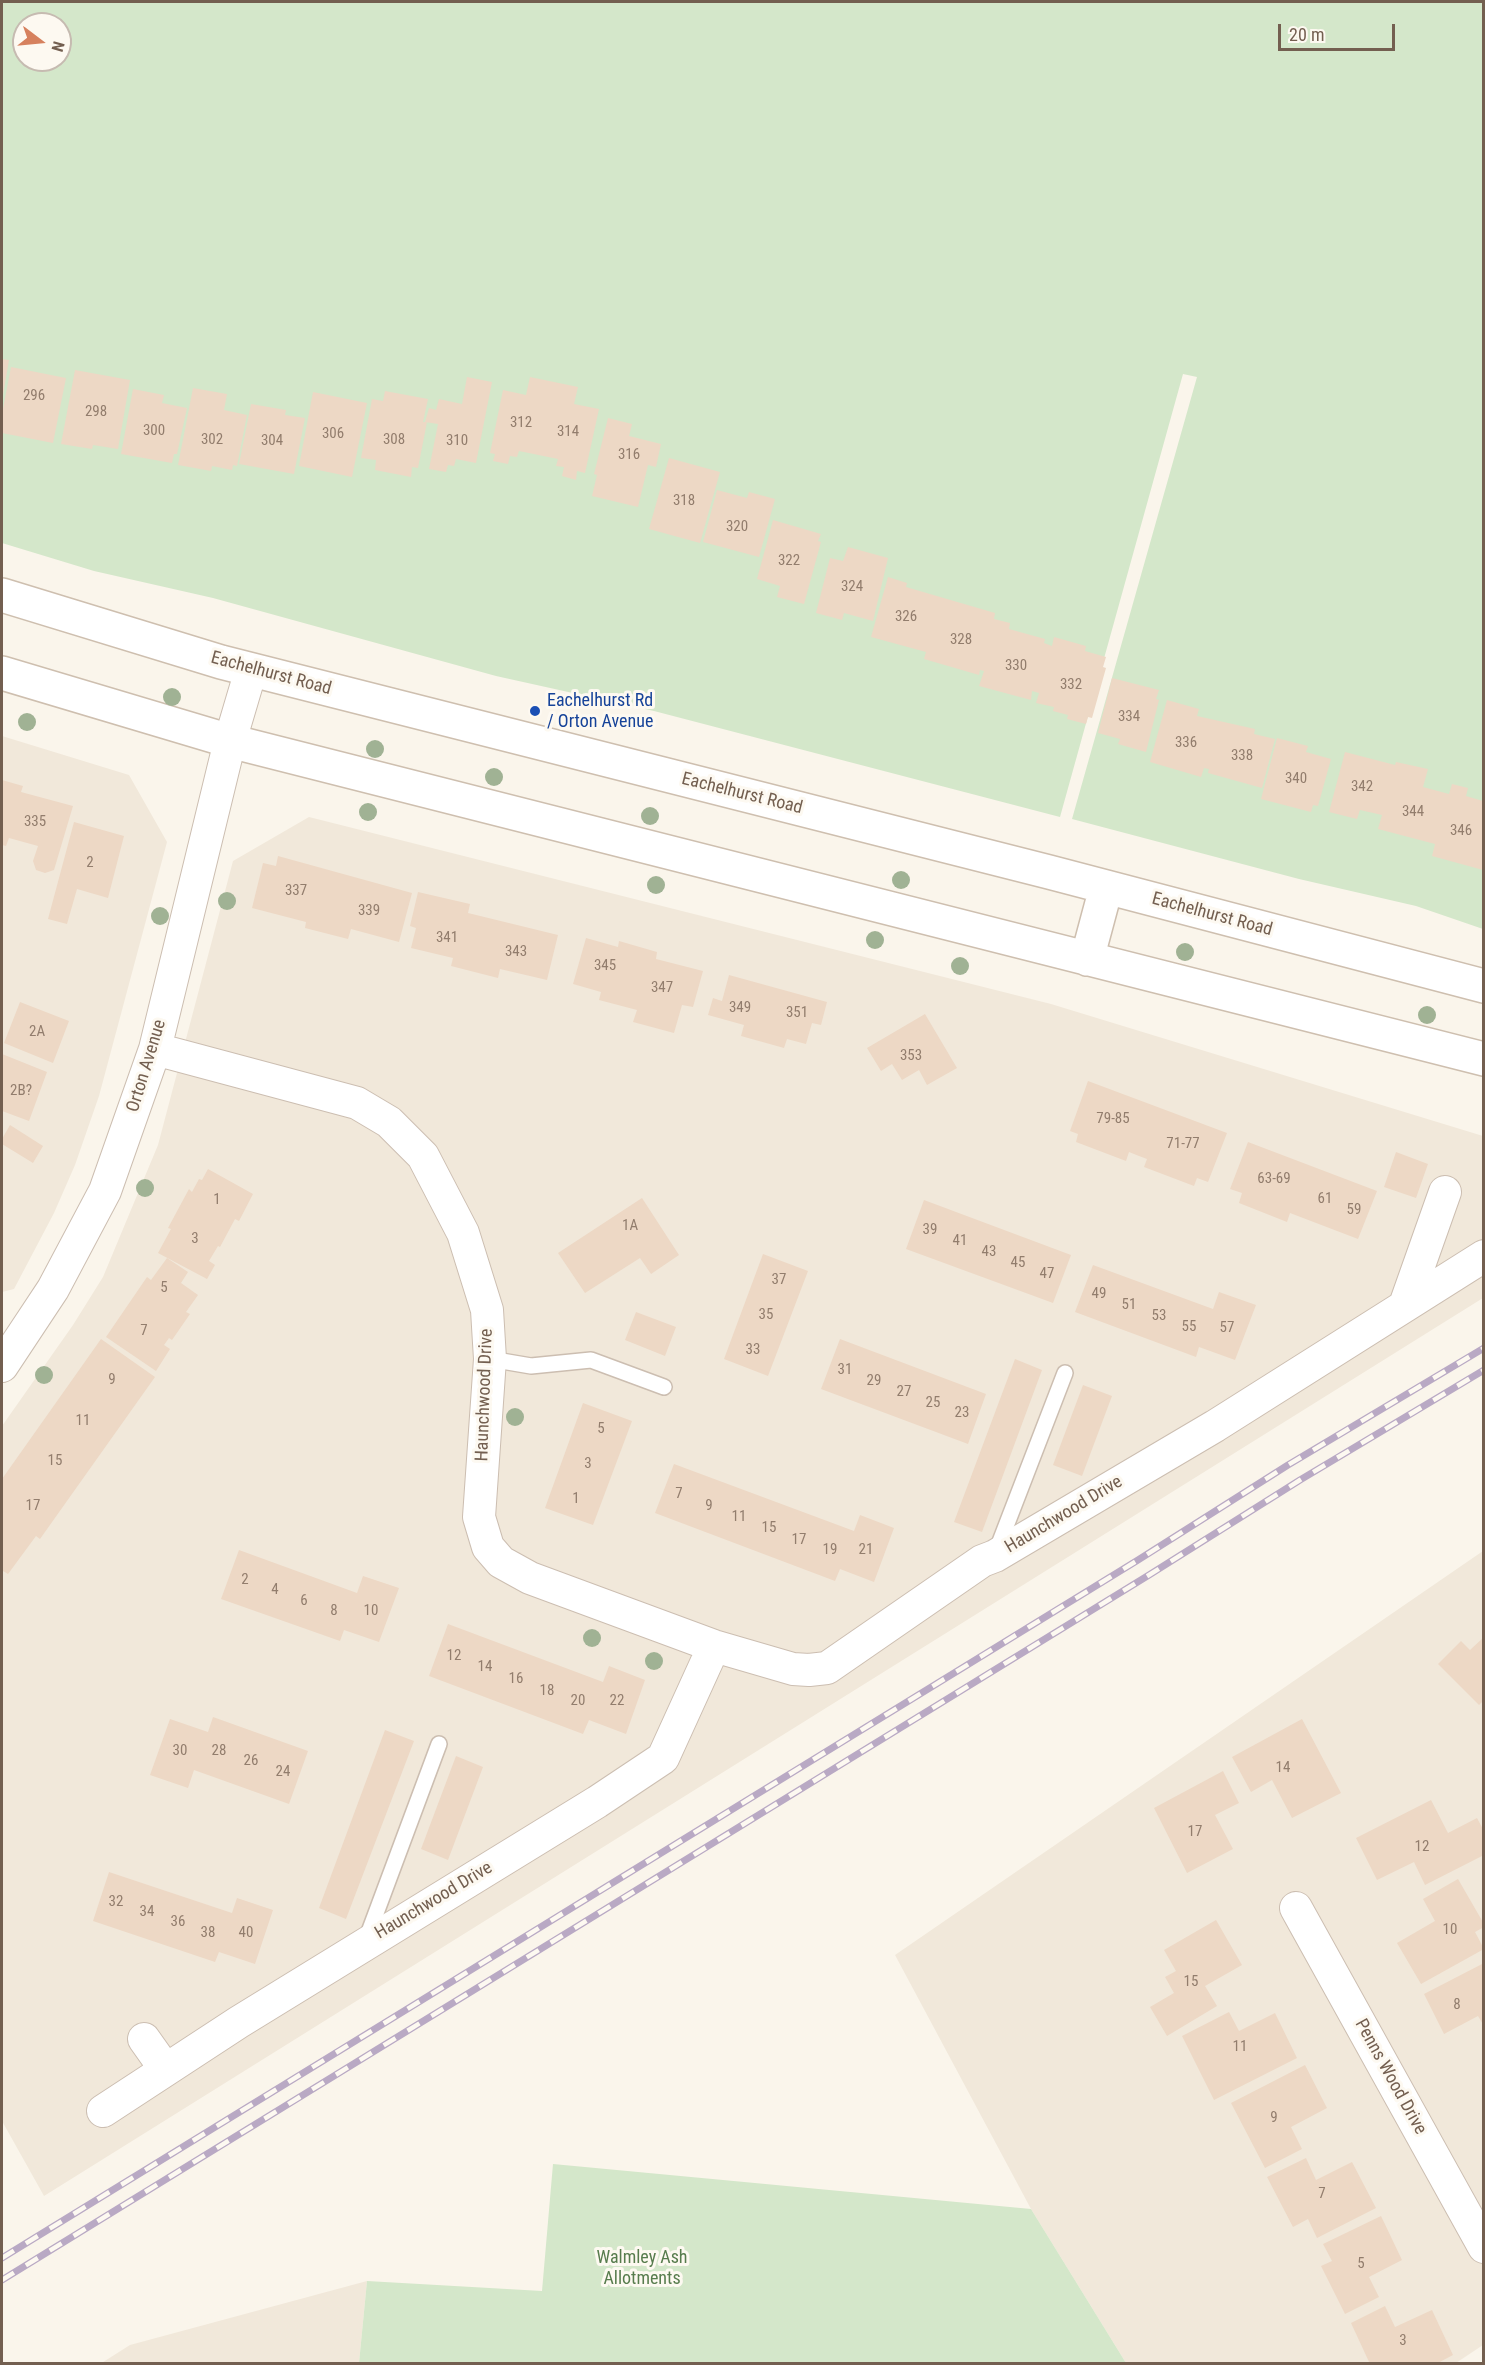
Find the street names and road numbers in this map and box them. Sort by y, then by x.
street label: Eachelhurst Road [208,648,334,700]
street label: Eachelhurst Road [679,769,805,819]
street label: Eachelhurst Road [1149,889,1275,941]
street label: Orton Avenue [123,1017,171,1115]
street label: Haunchwood Drive [472,1328,498,1462]
street label: Haunchwood Drive [1001,1472,1127,1558]
street label: Haunchwood Drive [371,1858,497,1944]
street label: Penns Wood Drive [1349,2016,1431,2138]

